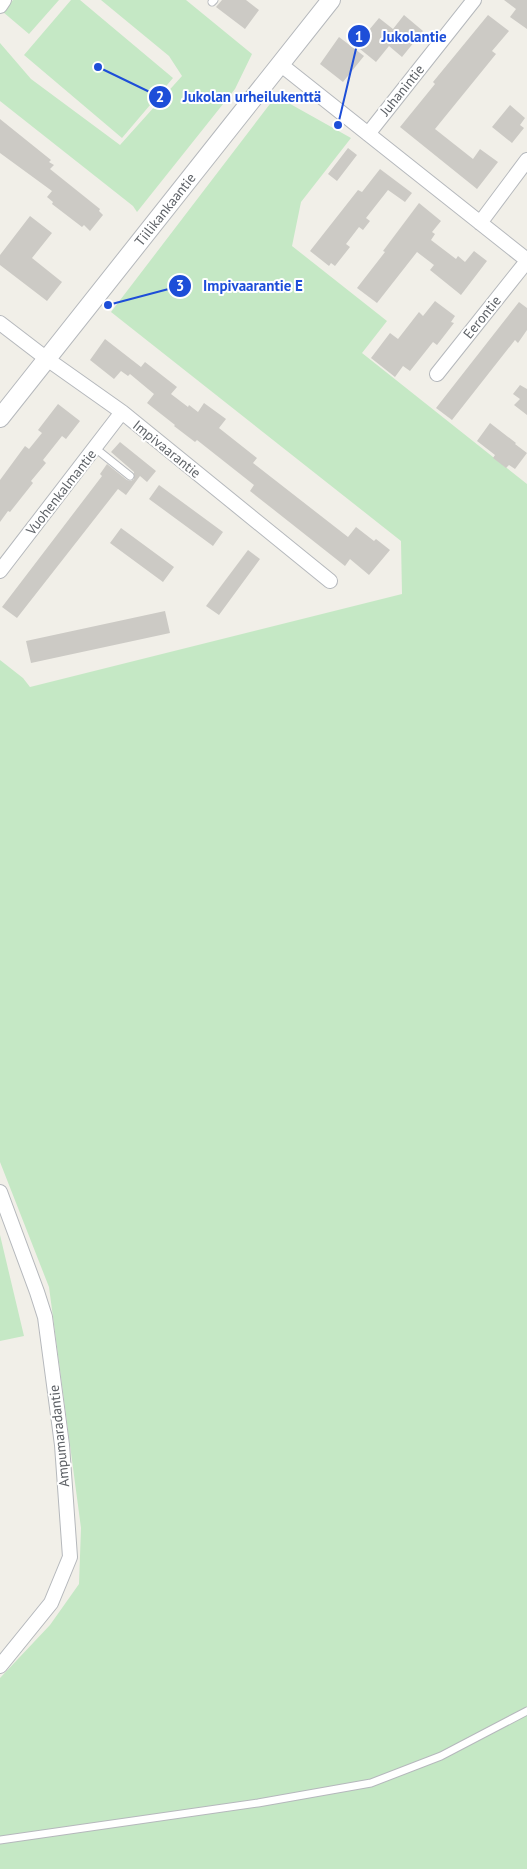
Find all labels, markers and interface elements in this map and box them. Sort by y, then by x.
callout: Jukolantie [346,21,456,51]
text: 1 [355,27,363,46]
text: Jukolantie [380,27,447,46]
street label: Juhanintie [375,61,428,120]
callout: Jukolan urheilukenttä [147,82,331,112]
text: 2 [156,87,164,106]
text: Jukolan urheilukenttä [182,87,321,106]
street label: Tiilikankaantie [131,169,200,250]
callout: Impivaarantie E [168,271,313,301]
text: 3 [176,276,184,295]
text: Impivaarantie E [203,276,303,295]
street label: Eerontie [459,292,505,342]
street label: Impivaarantie [129,416,205,482]
street label: Vuohenkalmantie [21,445,100,539]
street label: Ampumaradantie [45,1384,73,1488]

